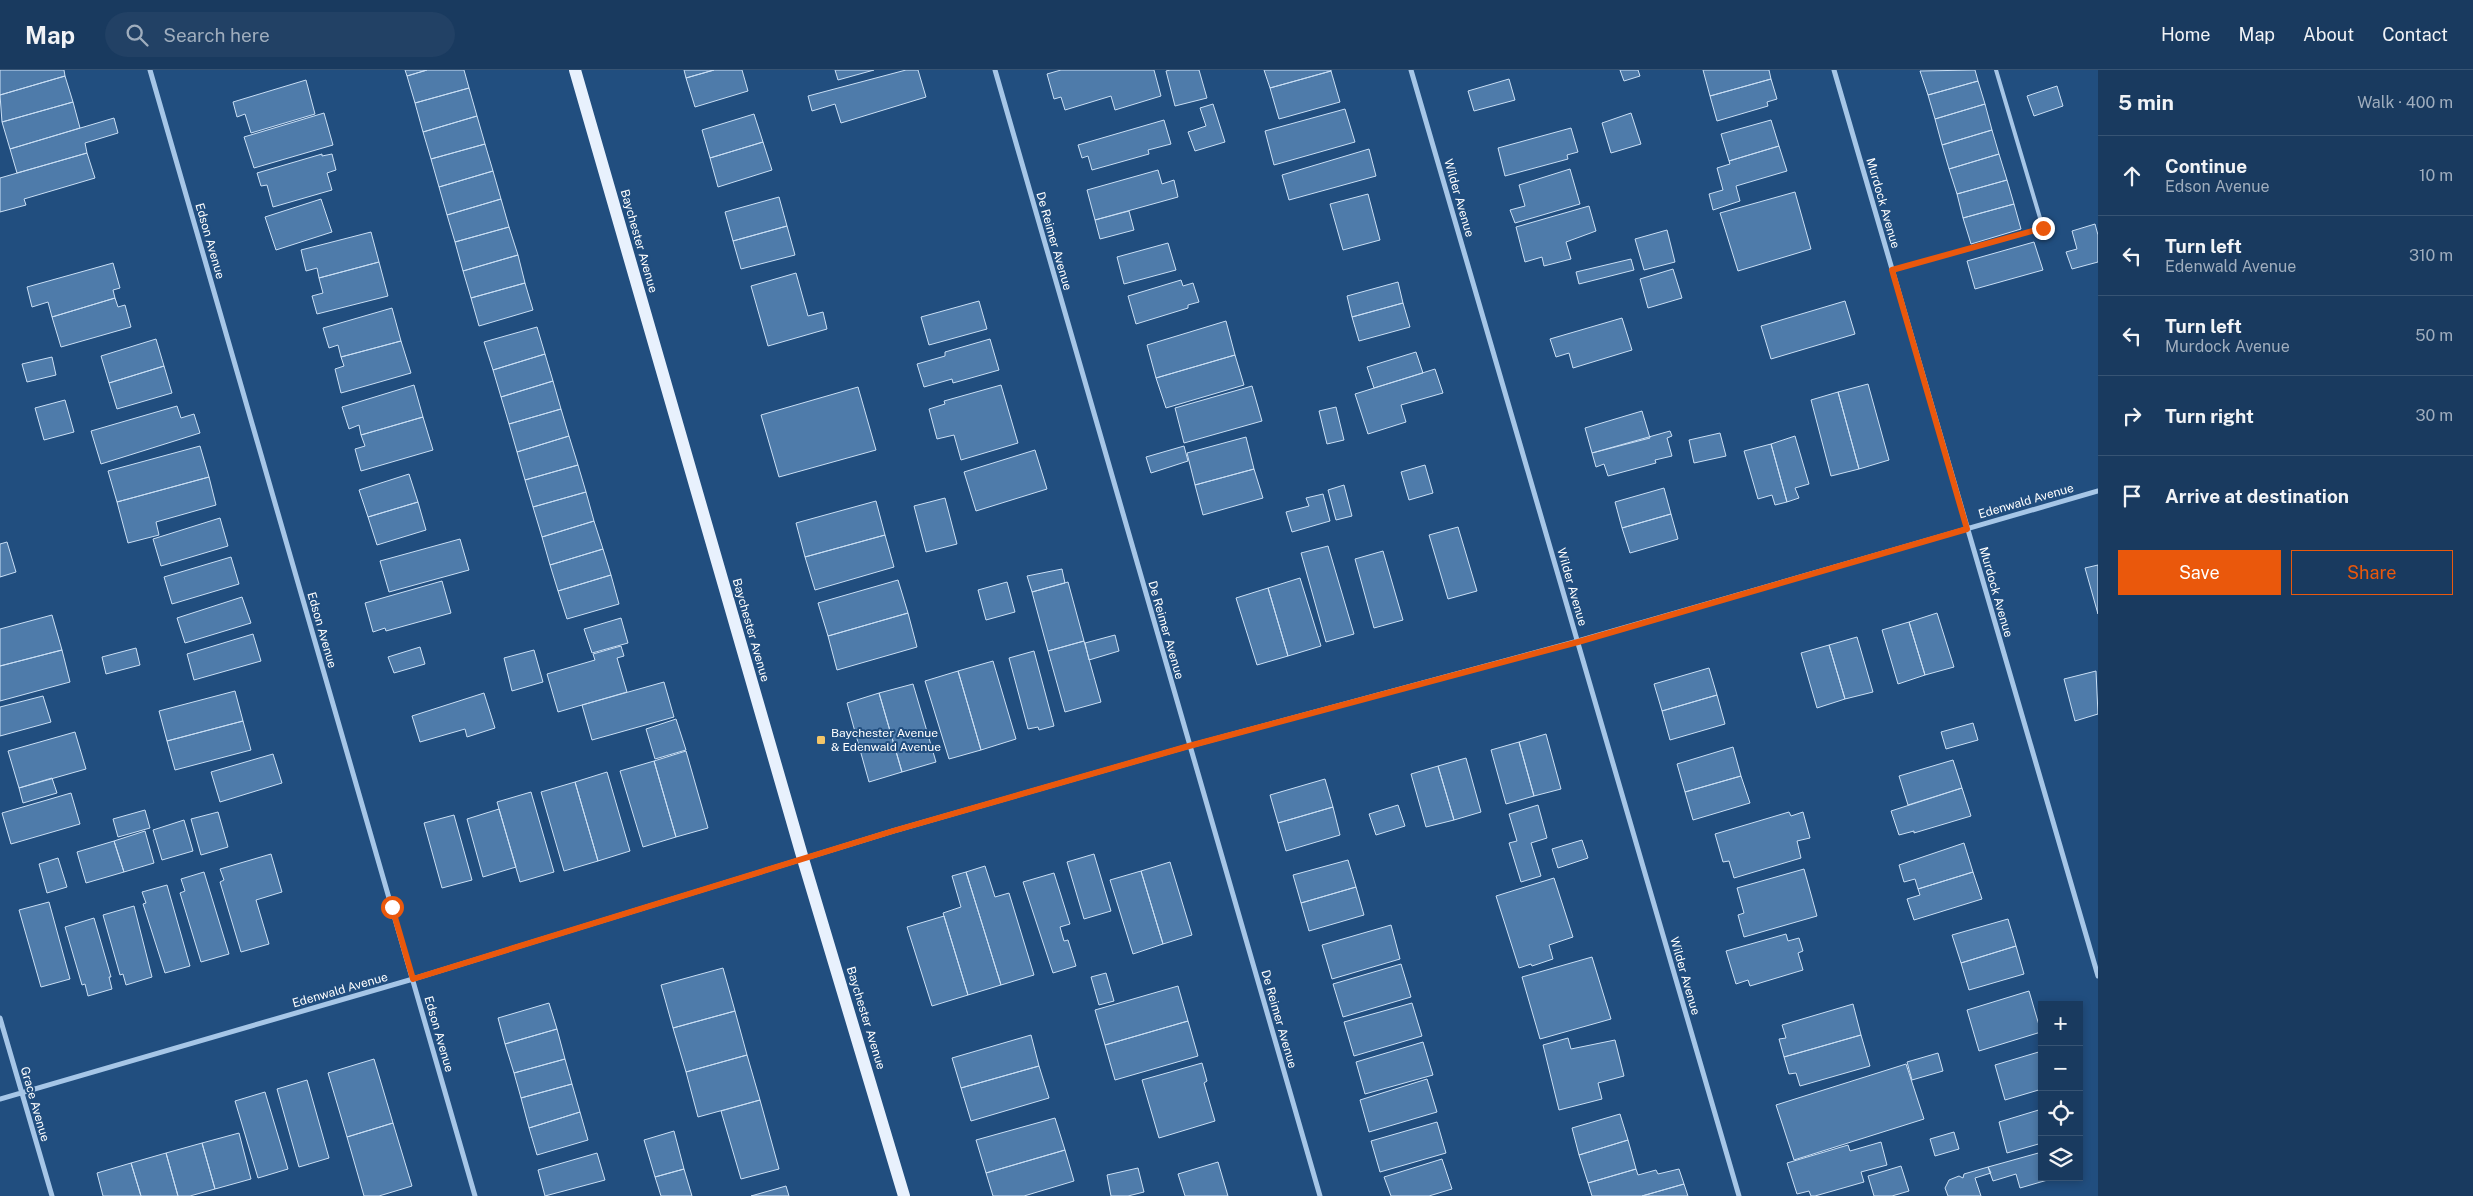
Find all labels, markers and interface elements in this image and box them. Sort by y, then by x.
search box [105,12,455,57]
text: Map [25,21,75,49]
icon: search [123,21,151,49]
text: Search here [163,24,270,46]
text: Home [2161,24,2211,45]
text: Map [2239,24,2275,45]
text: About [2303,24,2354,45]
text: Contact [2382,24,2448,45]
text: 5 min [2118,90,2174,115]
text: Walk · 400 m [2357,93,2453,112]
text: Continue [2165,155,2247,177]
street label: Murdock Avenue [1863,156,1903,250]
street label: Wilder Avenue [1441,157,1477,239]
icon: ahead [2118,162,2146,190]
text: 10 m [2419,166,2453,185]
text: Edson Avenue [2165,177,2270,196]
street label: Baychester Avenue [618,188,661,295]
street label: De Reimer Avenue [1033,190,1075,292]
street label: Edson Avenue [192,201,228,281]
route end [2032,217,2055,240]
text: Turn left [2165,235,2242,257]
icon: left [2118,242,2146,270]
text: 310 m [2409,246,2453,265]
text: Edenwald Avenue [2165,257,2296,276]
text: Turn left [2165,315,2242,337]
icon: left [2118,322,2146,350]
text: 50 m [2415,326,2453,345]
text: Murdock Avenue [2165,337,2290,356]
icon: right [2118,402,2146,430]
text: Turn right [2165,405,2254,427]
text: 30 m [2416,406,2453,425]
street label: Edenwald Avenue [1977,481,2075,521]
icon: arrive [2118,482,2146,510]
text: Arrive at destination [2165,485,2349,507]
street label: Murdock Avenue [1976,545,2016,639]
street label: Wilder Avenue [1554,546,1590,628]
button: Save [2118,550,2281,595]
button: Share [2291,550,2453,595]
street label: Baychester Avenue [730,577,773,684]
street label: De Reimer Avenue [1145,579,1187,681]
street label: Edson Avenue [304,590,340,670]
place label: Baychester Avenue & Edenwald Avenue [831,726,941,754]
marker: Baychester Avenue & Edenwald Avenue [815,734,827,746]
route start [381,896,404,919]
street label: Wilder Avenue [1667,935,1703,1017]
street label: Baychester Avenue [844,965,888,1071]
street label: De Reimer Avenue [1258,968,1300,1070]
street label: Edenwald Avenue [291,970,389,1010]
street label: Edson Avenue [421,994,457,1074]
map controls [2038,1001,2083,1181]
button: + [2038,1001,2083,1046]
button: − [2038,1046,2083,1091]
street label: Grace Avenue [18,1065,52,1143]
button: locate [2038,1091,2083,1136]
button: layers [2038,1136,2083,1181]

